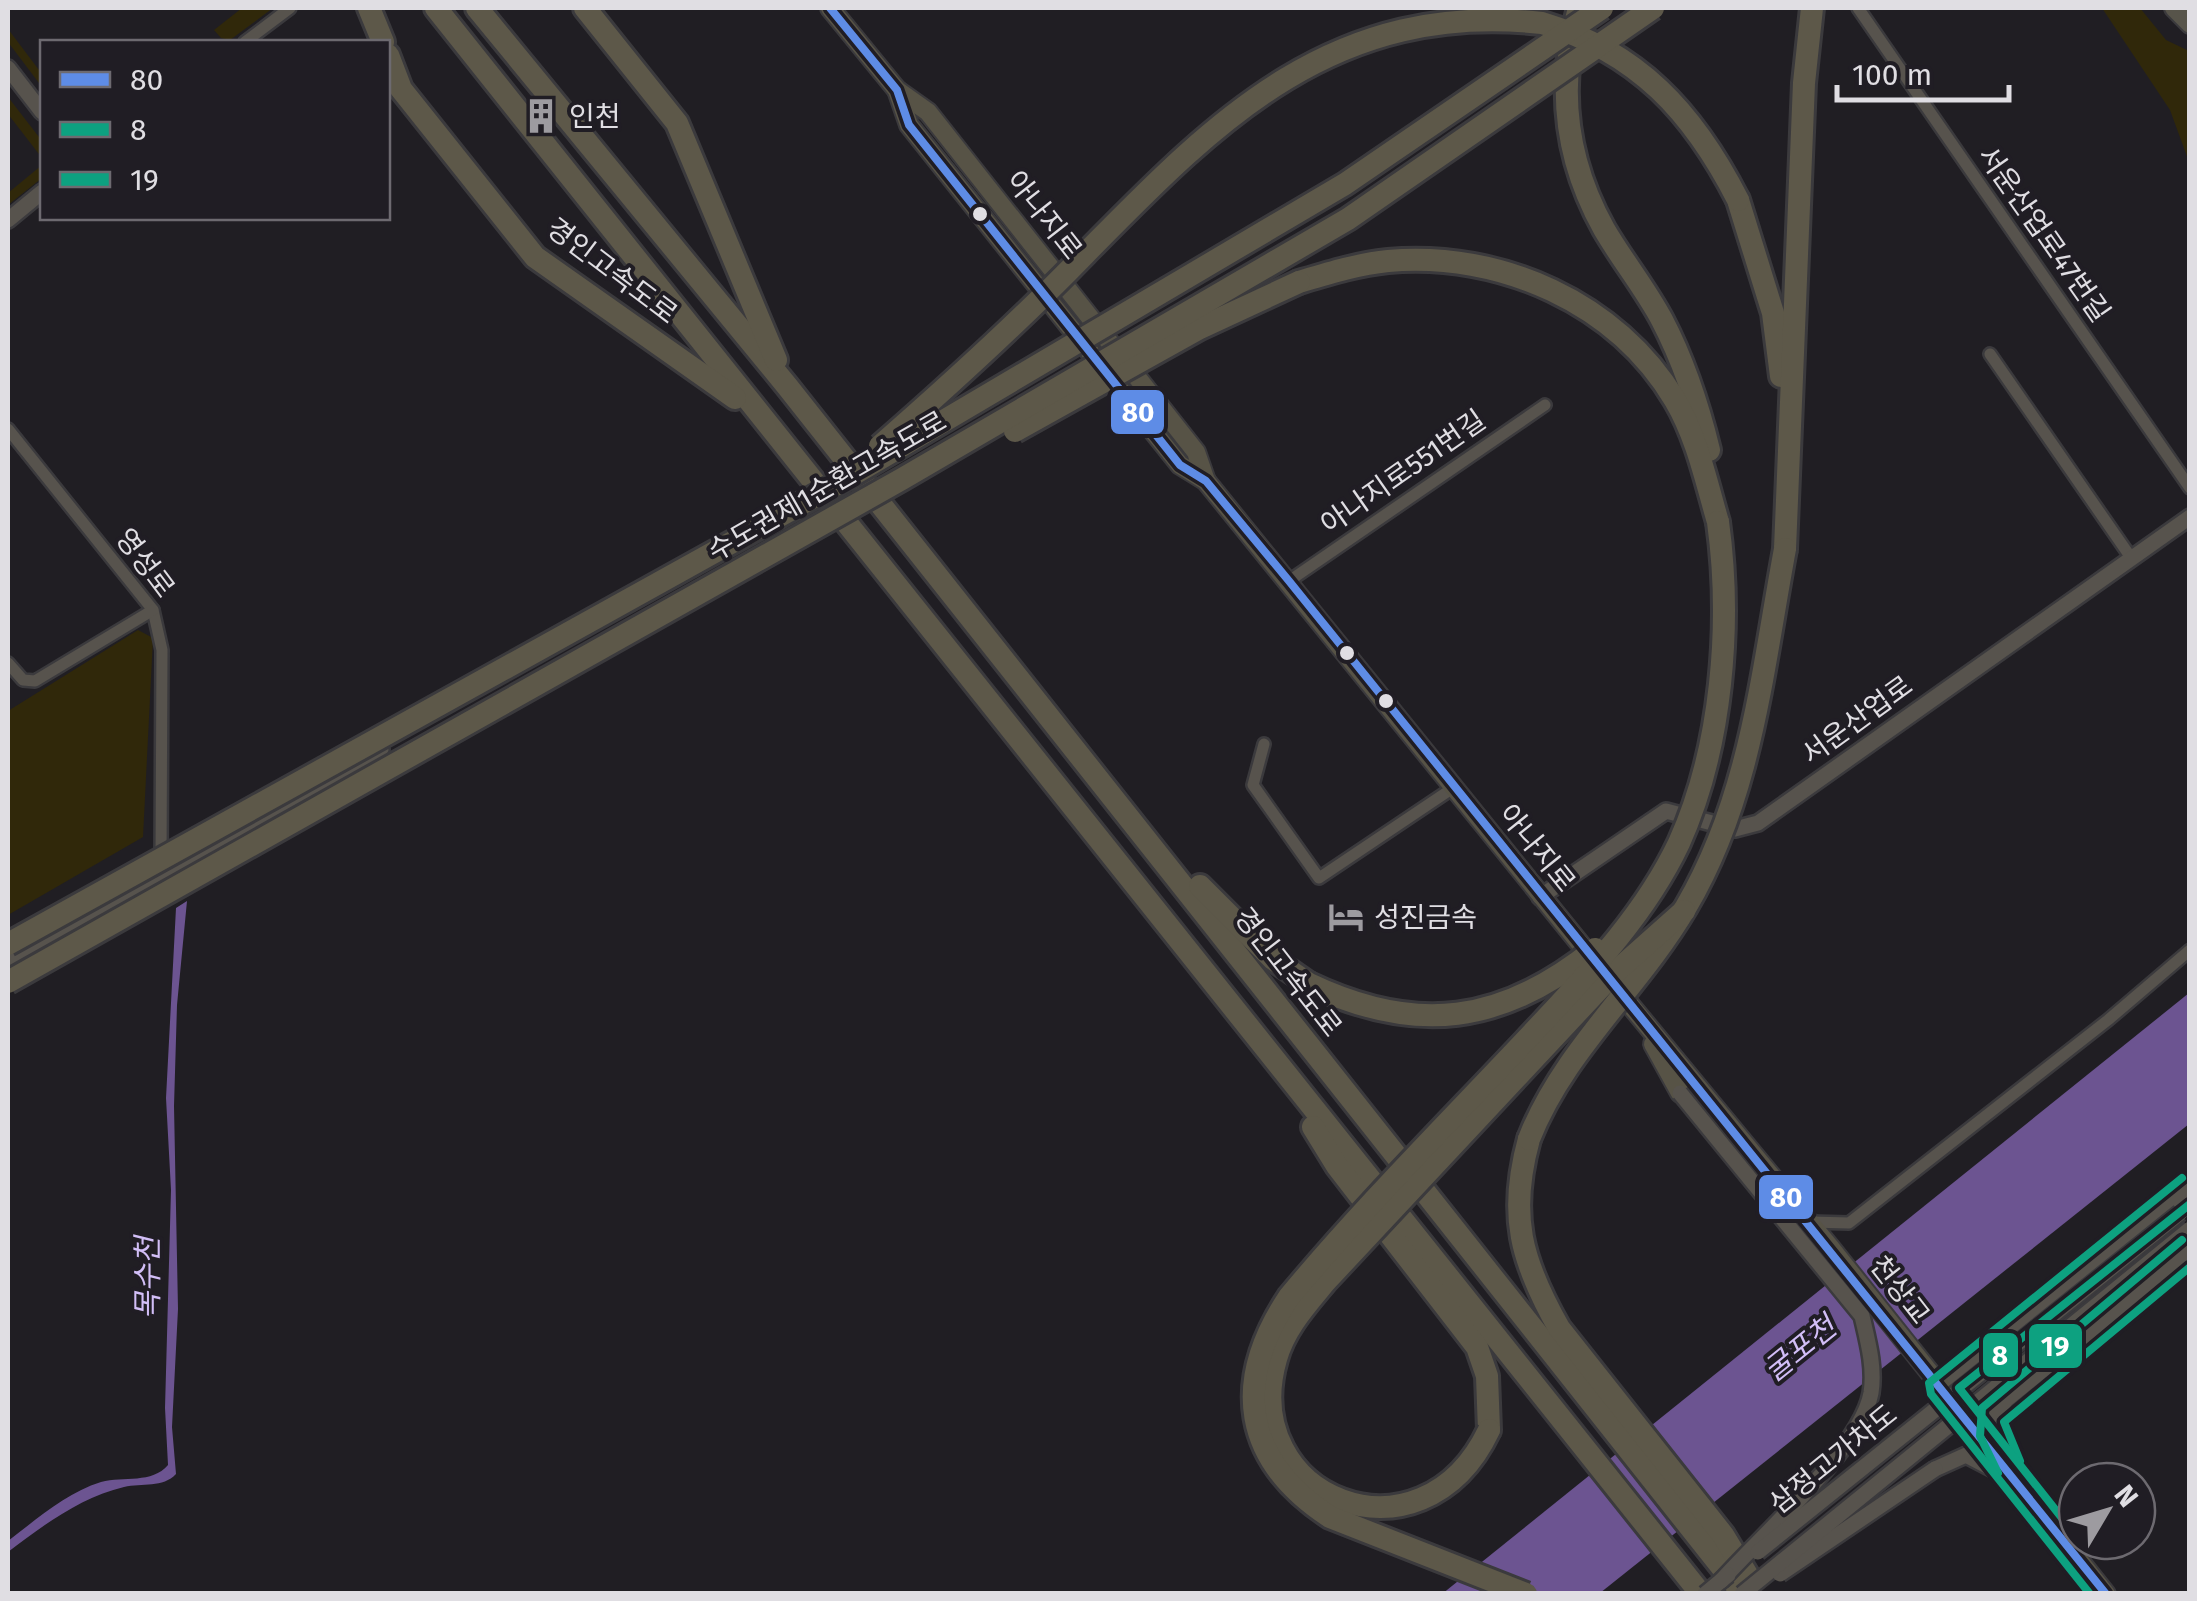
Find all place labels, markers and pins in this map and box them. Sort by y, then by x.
building icon: 인천 [522,97,560,135]
place label: 인천 [569,100,621,133]
unlabelled marker [970,204,990,224]
unlabelled marker [1337,643,1357,663]
unlabelled marker [1376,691,1396,711]
hotel icon: 성진금속 [1327,898,1365,936]
place label: 성진금속 [1374,901,1477,934]

